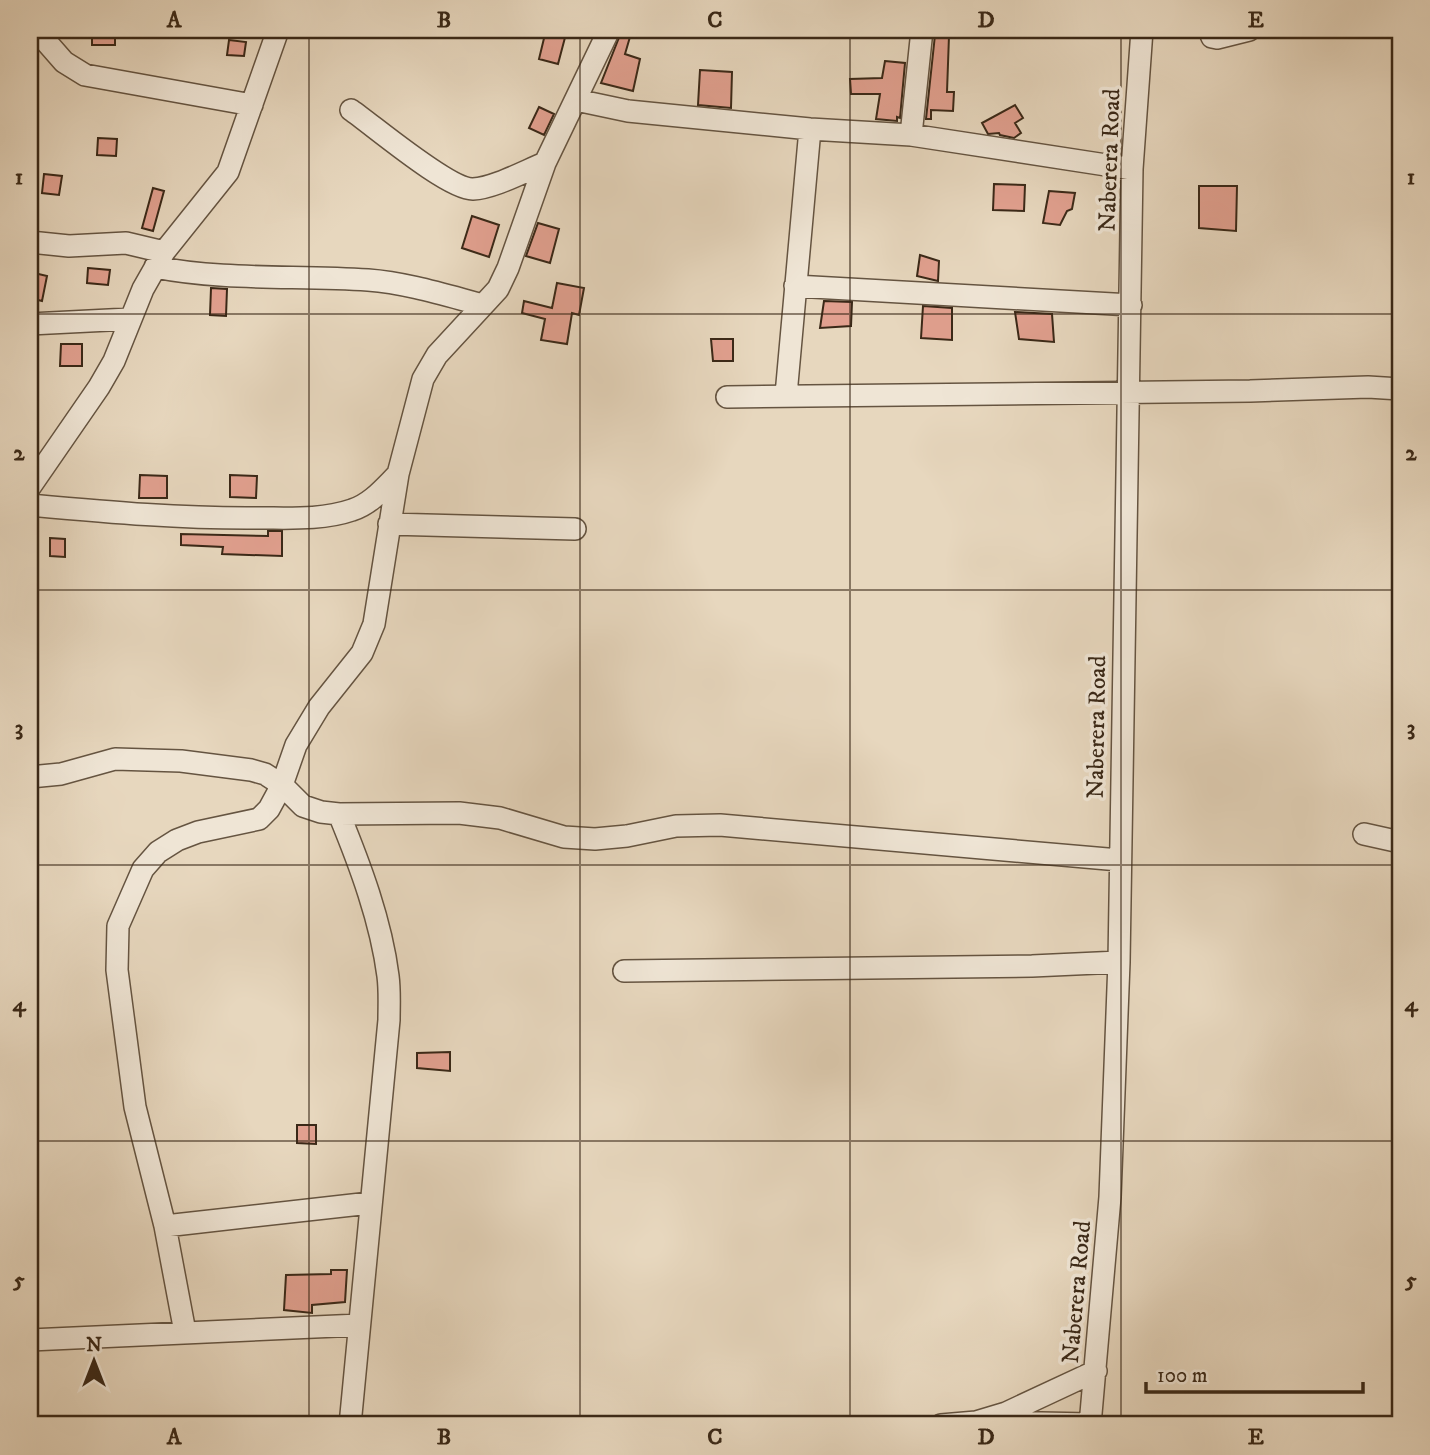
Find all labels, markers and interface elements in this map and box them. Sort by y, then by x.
text: A [166,6,183,35]
text: B [437,6,451,35]
text: C [707,6,723,35]
text: D [977,6,995,35]
text: E [1248,6,1264,35]
street label: Naberera Road [1093,88,1127,232]
text: 1 [15,163,23,192]
text: 1 [1407,163,1415,192]
text: 2 [13,439,25,468]
text: 2 [1405,439,1417,468]
street label: Naberera Road [1081,655,1113,799]
text: 3 [15,714,23,743]
text: 3 [1407,714,1415,743]
text: 4 [12,990,27,1019]
text: 4 [1404,990,1419,1019]
street label: Naberera Road [1056,1219,1098,1365]
text: 5 [12,1266,25,1295]
text: 5 [1404,1266,1417,1295]
north arrow [60,1326,130,1396]
text: N [86,1334,102,1357]
scale bar [1146,1350,1364,1394]
text: 100 m [1157,1363,1208,1389]
text: A [166,1423,183,1452]
text: B [437,1423,451,1452]
text: C [707,1423,723,1452]
text: D [977,1423,995,1452]
text: E [1248,1423,1264,1452]

